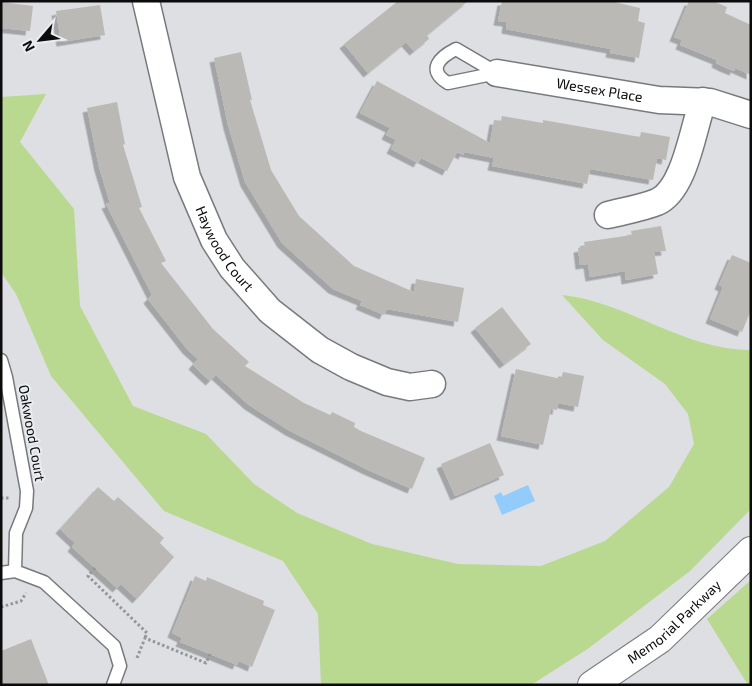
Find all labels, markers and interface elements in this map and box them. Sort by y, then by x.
north arrow [15,15,65,65]
text: N [18,38,38,55]
street label: Wessex Place [555,74,644,105]
street label: Haywood Court [192,203,258,295]
street label: Oakwood Court [16,383,49,482]
street label: Memorial Parkway [624,576,725,667]

